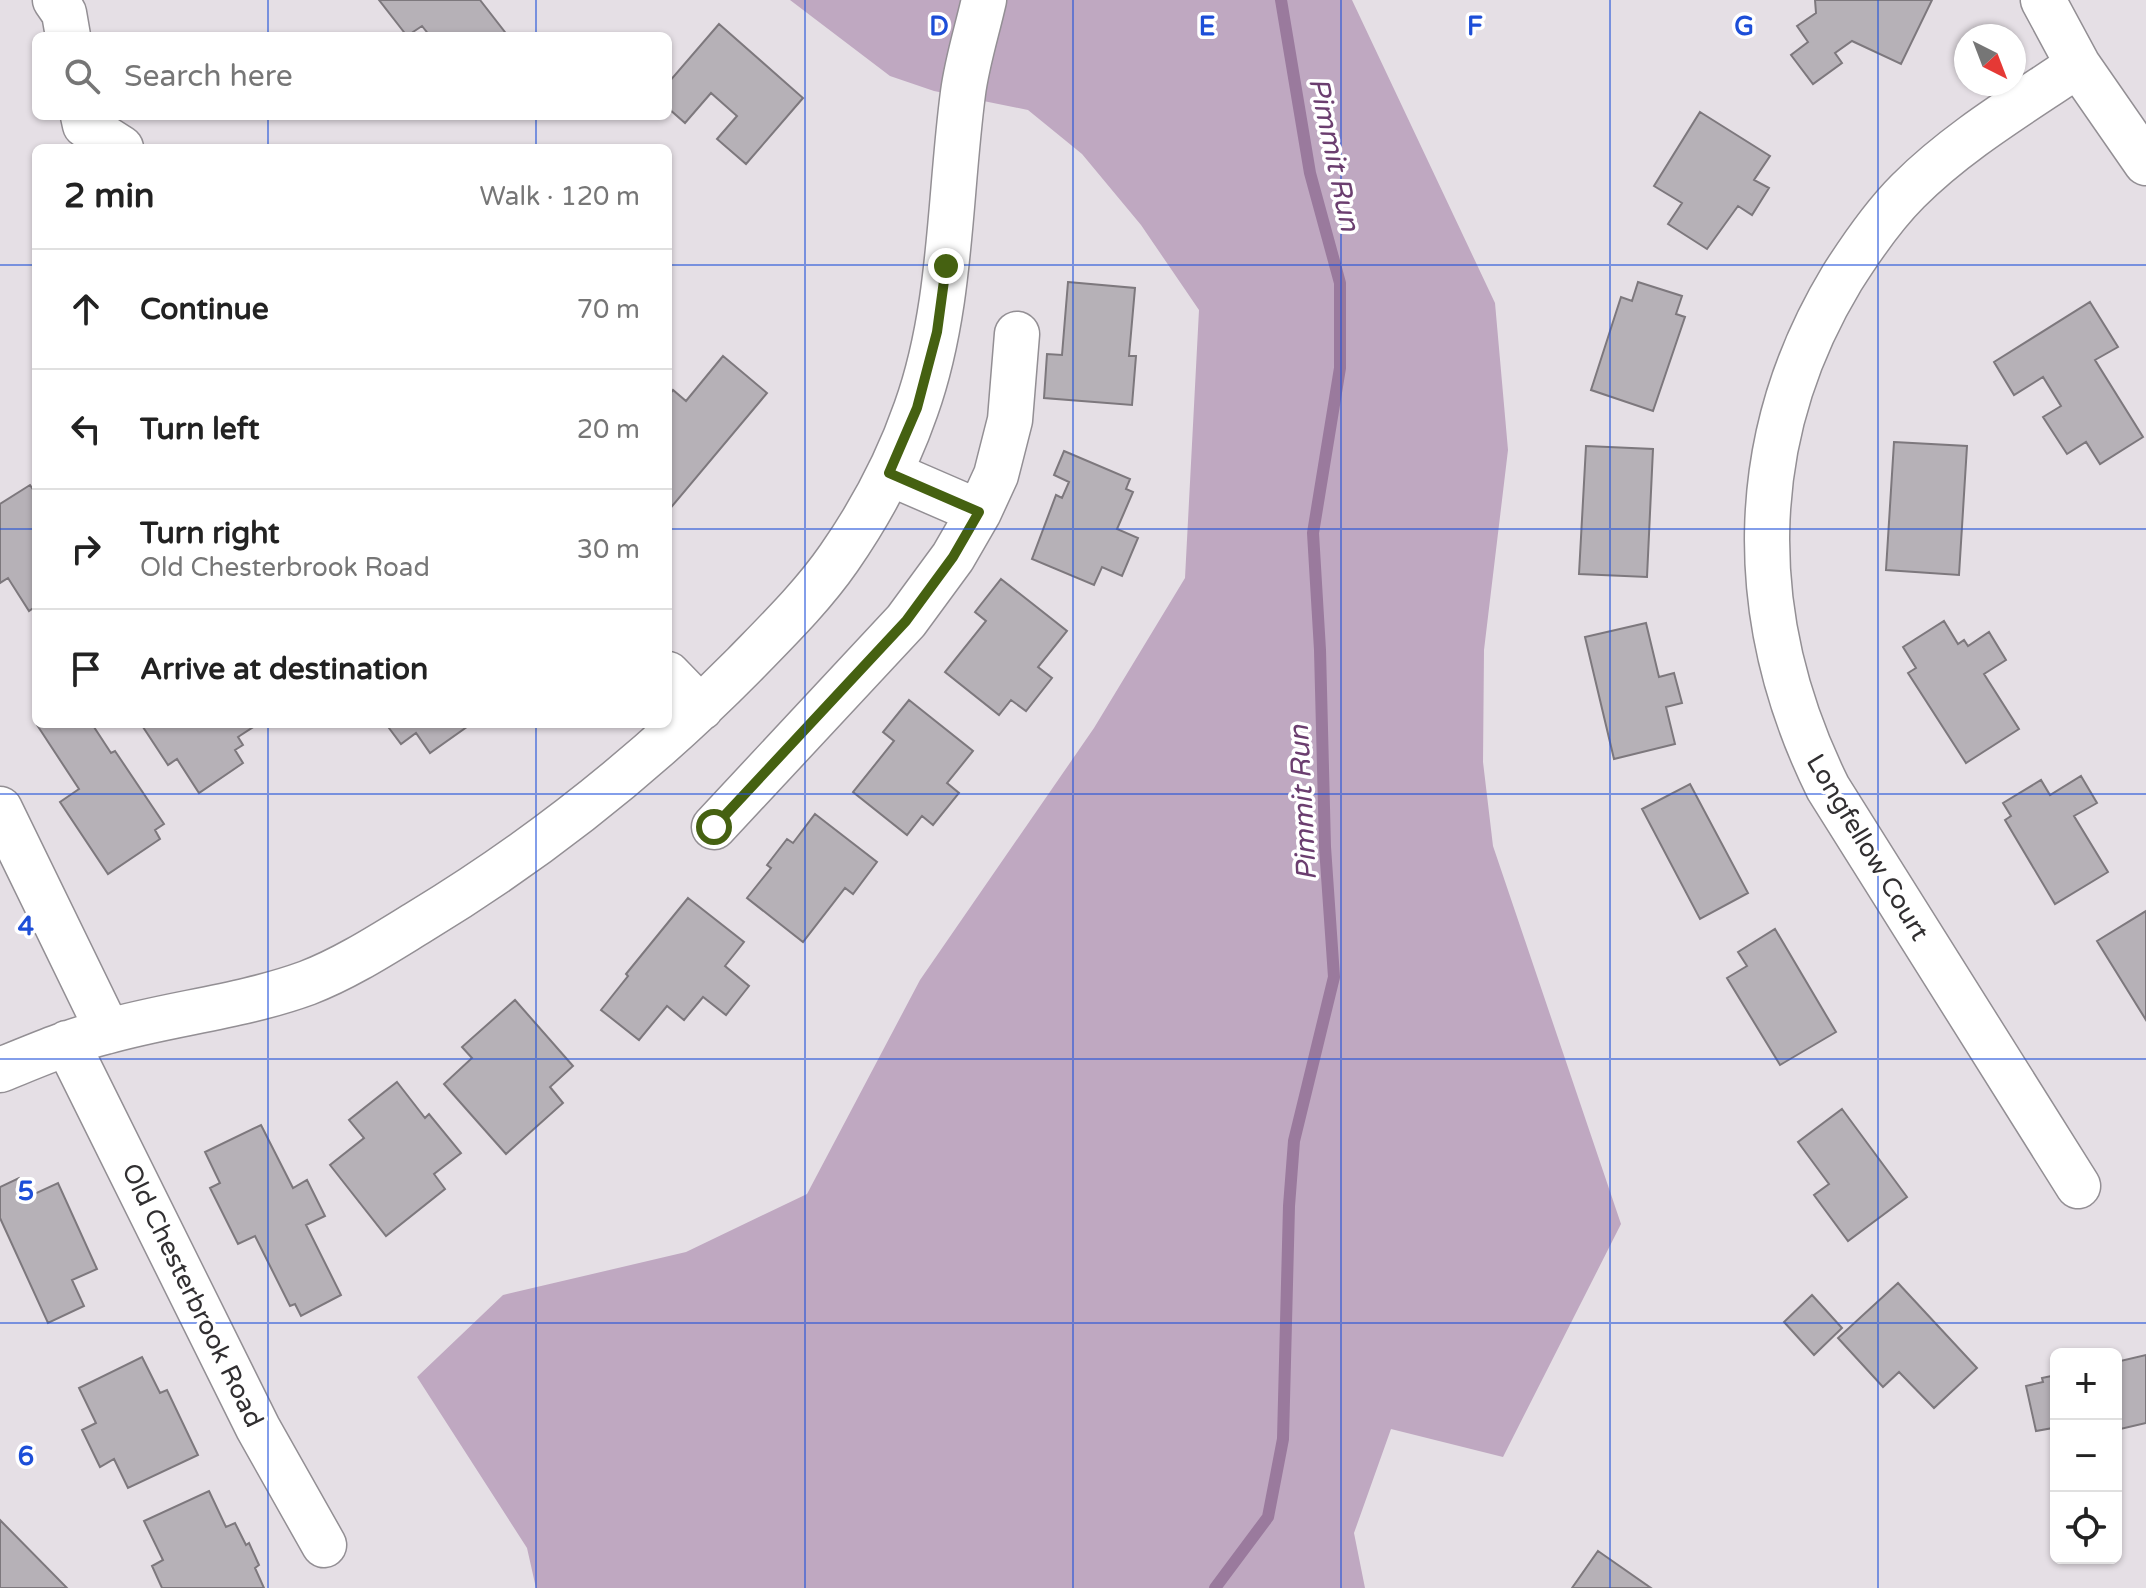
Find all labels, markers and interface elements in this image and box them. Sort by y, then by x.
text: D [929,11,949,42]
text: E [1199,11,1215,42]
text: F [1467,11,1483,42]
text: G [1734,11,1754,42]
north arrow [1954,24,2026,96]
search box [32,32,672,120]
icon: search [60,54,104,98]
text: Search here [124,58,293,95]
water label: Pimmit Run [1301,74,1367,235]
text: 2 min [64,176,155,217]
text: Walk · 120 m [480,181,640,212]
route end [928,248,964,284]
icon: ahead [64,287,108,331]
text: Continue [140,291,269,328]
text: 70 m [577,294,640,325]
icon: left [64,407,108,451]
text: Turn left [140,411,259,448]
text: 20 m [577,414,640,445]
text: Turn right [140,515,280,552]
icon: right [64,527,108,571]
text: 30 m [577,534,640,565]
text: Old Chesterbrook Road [140,552,430,583]
icon: arrive [64,647,108,691]
text: Arrive at destination [140,651,428,688]
water label: Pimmit Run [1282,723,1324,882]
street label: Longfellow Court [1800,748,1935,946]
route start [696,809,732,845]
text: 4 [18,911,34,942]
street label: Old Chesterbrook Road [115,1158,270,1432]
text: 5 [18,1176,34,1207]
map controls [2050,1348,2122,1564]
button: + [2050,1348,2122,1420]
button: − [2050,1420,2122,1492]
text: 6 [18,1441,34,1472]
button: locate [2050,1492,2122,1564]

